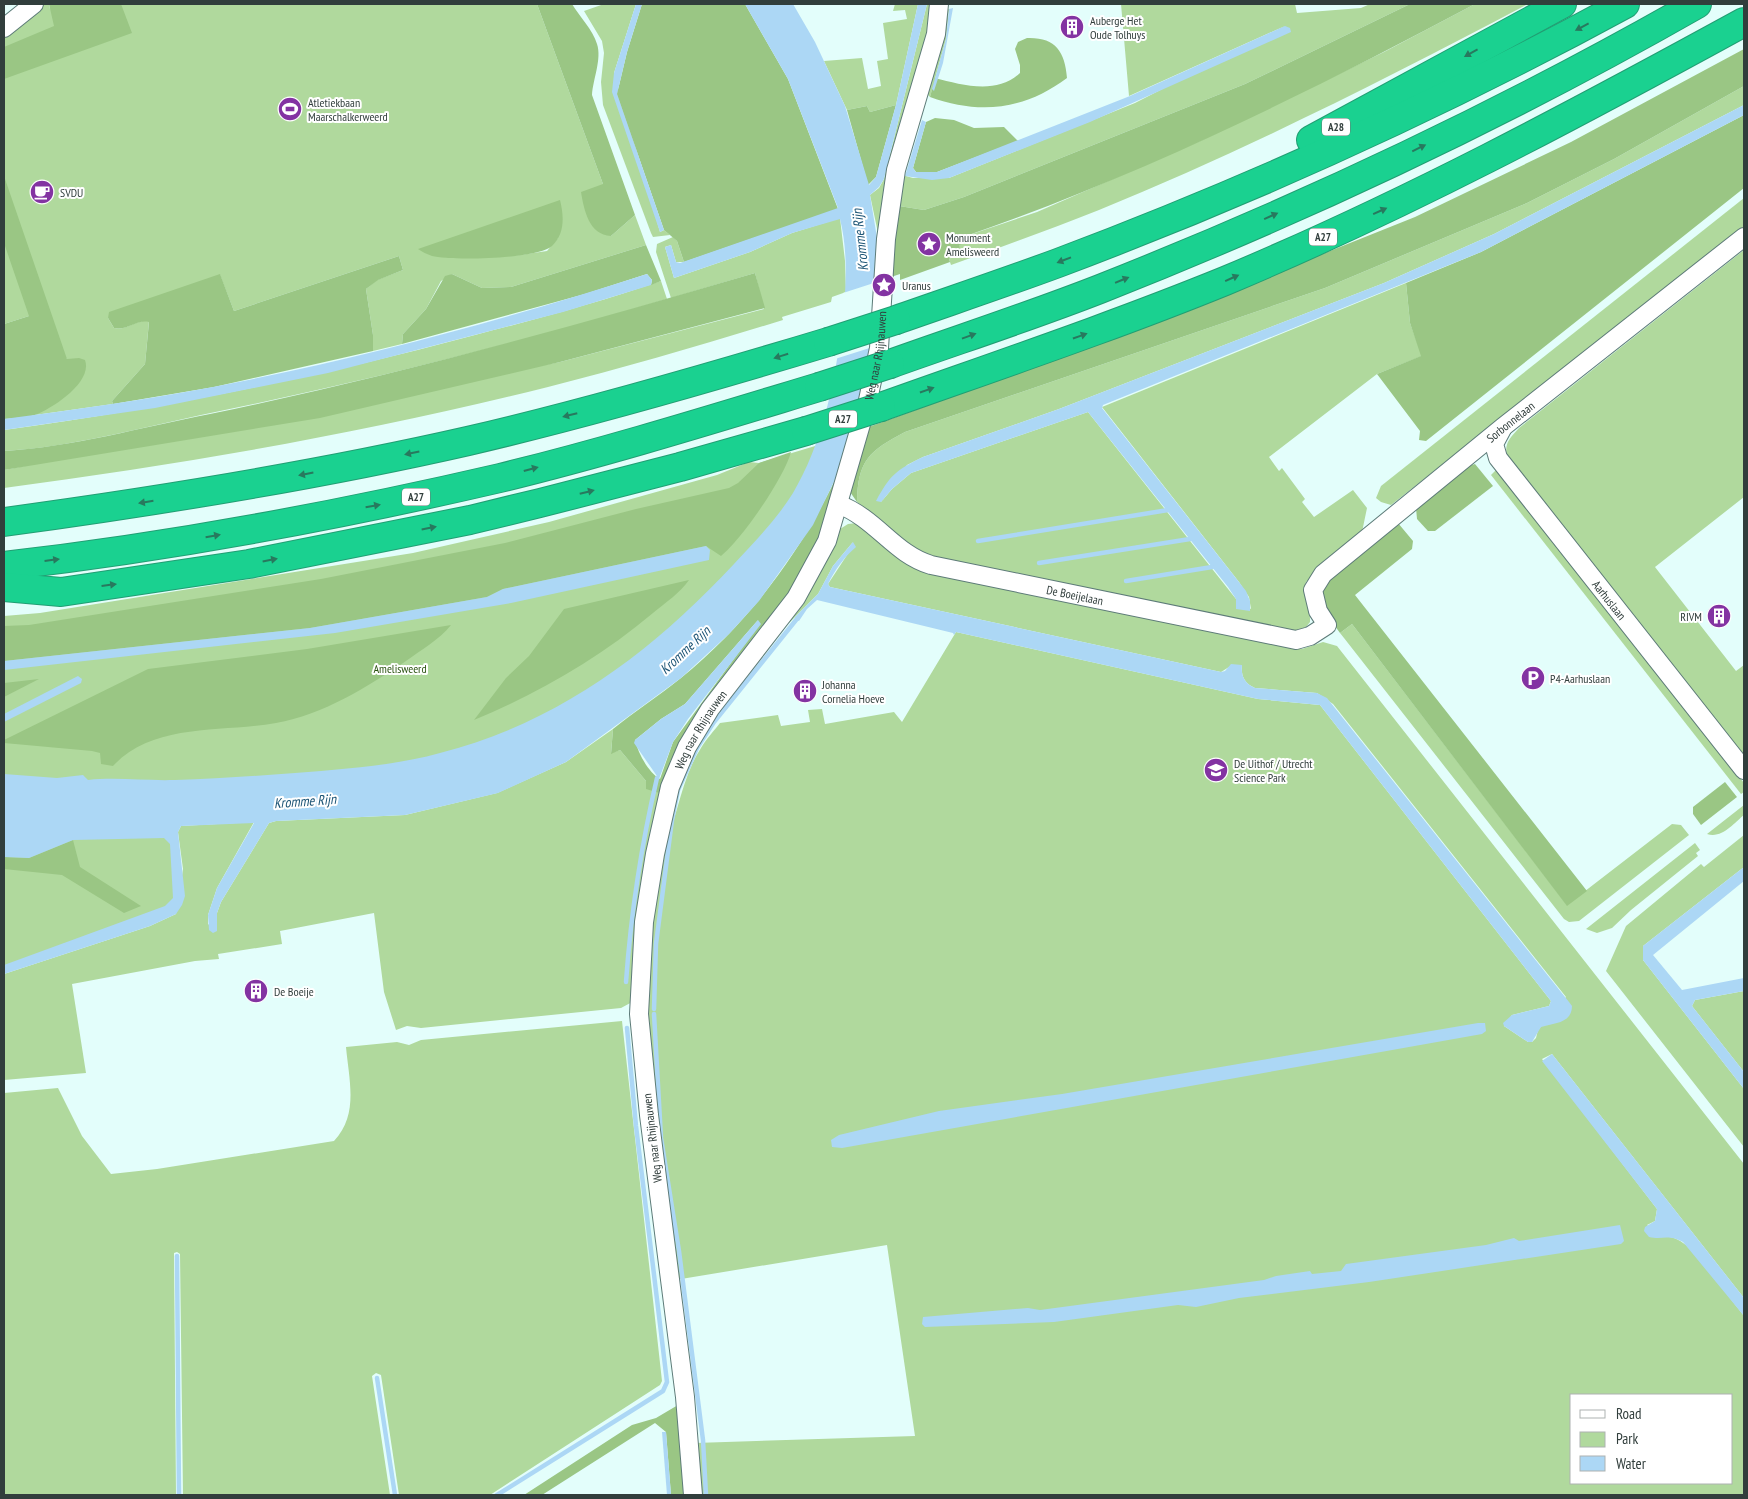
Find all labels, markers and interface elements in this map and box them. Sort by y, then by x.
place label: Auberge Het Oude Tolhuys [1090,13,1145,42]
building icon: Auberge Het Oude Tolhuys [1059,14,1085,40]
one-way arrow [1575,23,1590,31]
one-way arrow [1463,49,1478,57]
place label: Atletiekbaan Maarschalkerweerd [308,95,388,124]
sports icon: Atletiekbaan Maarschalkerweerd [277,96,303,122]
road number: A28 [1322,118,1350,136]
one-way arrow [1412,144,1426,152]
cafe icon: SVDU [29,179,55,205]
place label: SVDU [60,185,83,200]
water label: Kromme Rijn [848,207,872,272]
one-way arrow [1373,207,1387,215]
one-way arrow [1264,212,1278,220]
road number: A27 [1309,228,1337,246]
place label: Monument Amelisweerd [946,230,999,259]
place icon: Monument Amelisweerd [916,231,942,257]
one-way arrow [1057,257,1071,265]
place icon: Uranus [871,272,897,298]
one-way arrow [1225,273,1239,281]
one-way arrow [1115,275,1129,283]
place label: Uranus [902,278,931,293]
street label: Weg naar Rhijnauwen [861,311,889,401]
one-way arrow [962,332,977,340]
one-way arrow [1073,332,1088,340]
one-way arrow [773,352,788,360]
one-way arrow [920,386,935,394]
street label: Sorbonnelaan [1483,398,1537,445]
road number: A27 [829,410,857,428]
one-way arrow [562,411,577,419]
one-way arrow [404,449,419,457]
one-way arrow [523,465,538,473]
one-way arrow [297,471,313,479]
road number: A27 [402,488,430,506]
one-way arrow [580,488,595,496]
one-way arrow [137,499,153,507]
one-way arrow [365,502,381,510]
one-way arrow [421,524,437,532]
one-way arrow [205,531,221,539]
one-way arrow [262,555,278,563]
one-way arrow [44,556,60,564]
street label: Aarhuslaan [1590,577,1630,622]
one-way arrow [101,581,117,589]
street label: De Boeijelaan [1045,581,1105,608]
building icon: RIVM [1706,603,1732,629]
place label: RIVM [1680,609,1702,624]
water label: Kromme Rijn [656,622,715,678]
park label: Amelisweerd [373,661,427,676]
parking icon: P4-Aarhuslaan [1520,665,1546,691]
place label: P4-Aarhuslaan [1550,671,1610,686]
place label: Johanna Cornelia Hoeve [821,677,885,706]
building icon: Johanna Cornelia Hoeve [792,678,818,704]
street label: Weg naar Rhijnauwen [671,687,730,771]
place label: De Uithof / Utrecht Science Park [1234,756,1313,785]
school or university icon: De Uithof / Utrecht Science Park [1203,757,1229,783]
water label: Kromme Rijn [273,790,338,812]
building icon: De Boeije [243,978,269,1004]
place label: De Boeije [274,984,314,999]
street label: Weg naar Rhijnauwen [639,1093,665,1183]
legend [1570,1394,1733,1484]
text: Road [1616,1404,1642,1423]
text: Park [1616,1429,1638,1448]
text: Water [1616,1454,1647,1473]

